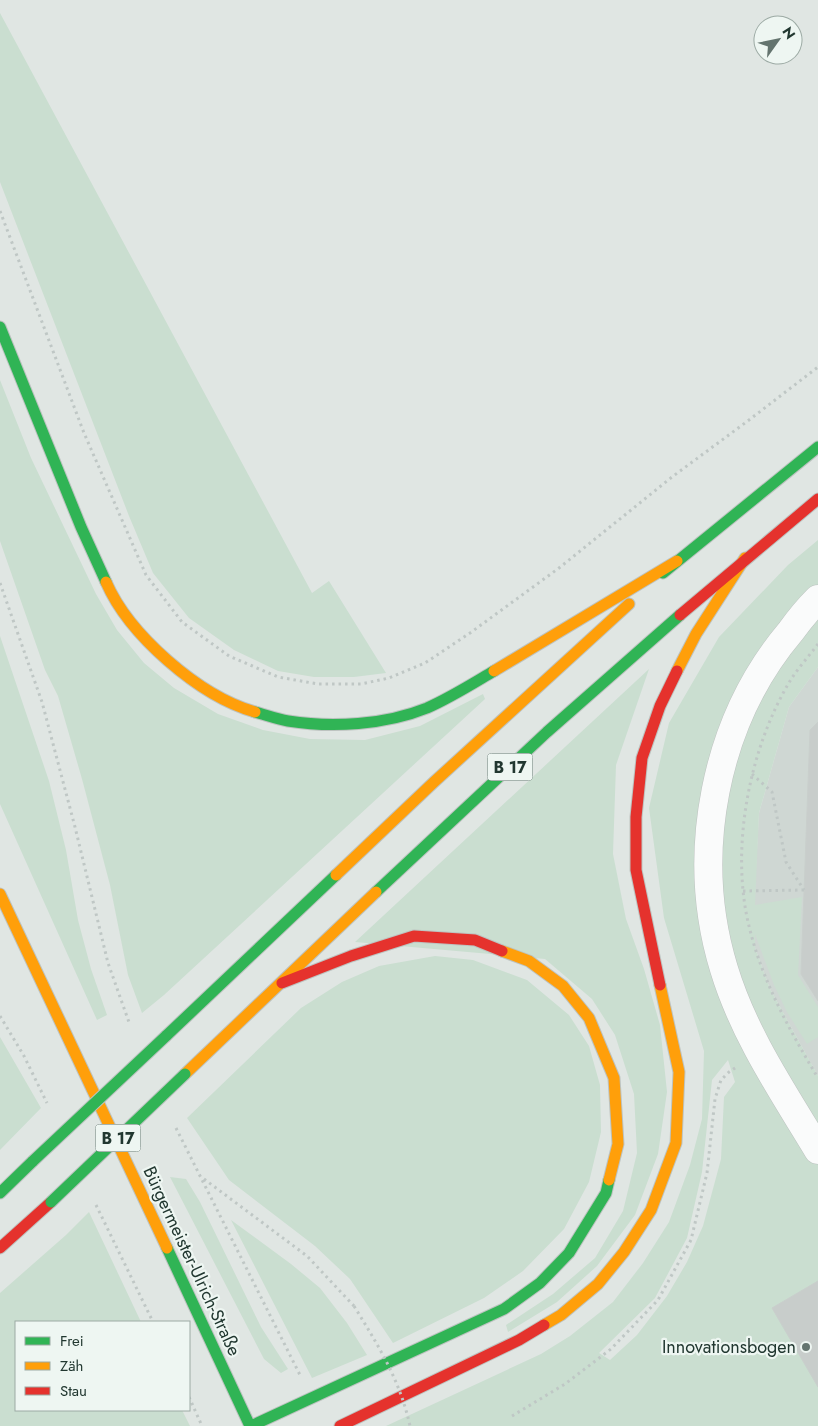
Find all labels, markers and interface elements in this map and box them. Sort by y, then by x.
north arrow [753,15,803,65]
text: N [777,23,800,43]
road number: B 17 [488,754,532,780]
road number: B 17 [96,1124,140,1152]
street label: Bürgermeister-Ulrich-Straße [137,1162,247,1360]
legend [15,1321,190,1411]
text: Frei [60,1330,84,1352]
place label: Innovationsbogen [662,1334,796,1360]
marker: Innovationsbogen [800,1341,812,1353]
text: Zäh [60,1355,83,1377]
text: Stau [60,1380,87,1402]

